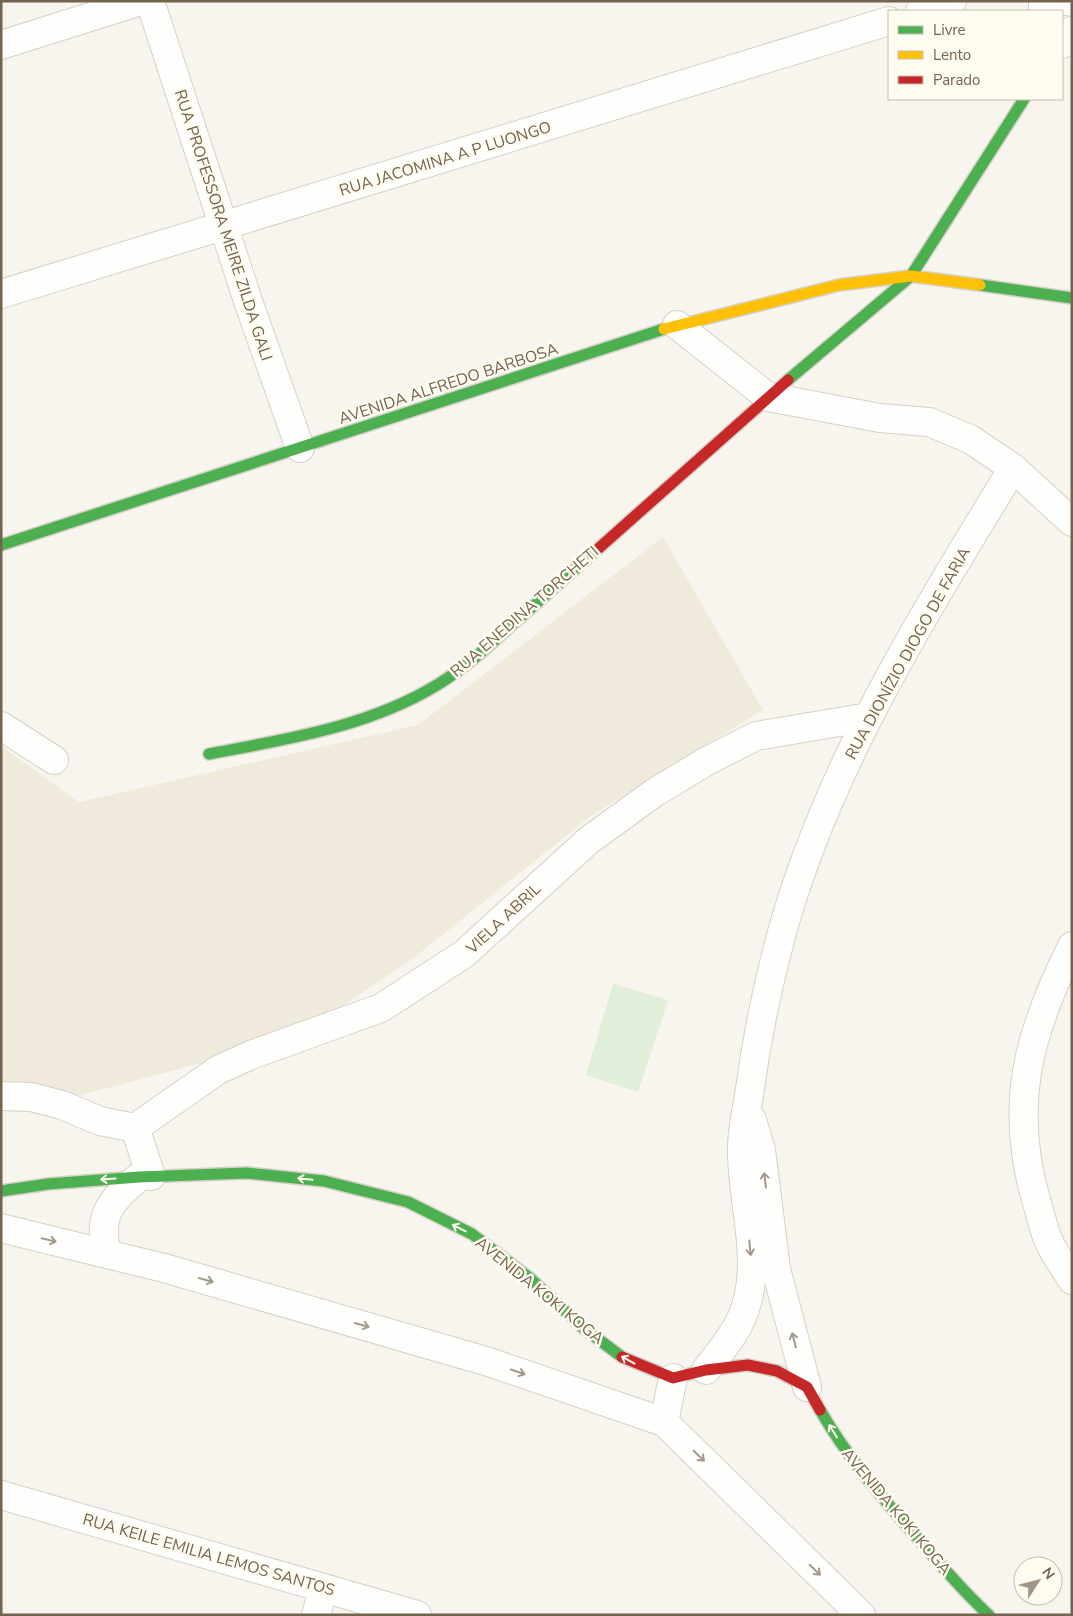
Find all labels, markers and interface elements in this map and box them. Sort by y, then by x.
legend [888,10,1063,100]
text: Livre [933,20,966,40]
text: Lento [933,45,971,65]
text: Parado [933,70,980,90]
street label: RUA PROFESSORA MEIRE ZILDA GALI [169,87,277,364]
street label: RUA JACOMINA A P LUONGO [337,116,554,202]
street label: AVENIDA ALFREDO BARBOSA [336,338,561,430]
street label: RUA ENEDINA TORCHETI [446,541,603,682]
street label: RUA DIONÍZIO DIOGO DE FARIA [840,543,976,764]
street label: VIELA ABRIL [461,878,546,960]
one-way arrow [760,1173,770,1189]
one-way arrow [101,1174,117,1184]
one-way arrow [298,1174,314,1184]
one-way arrow [452,1223,467,1232]
street label: AVENIDA KOKI KOGA [470,1232,609,1350]
one-way arrow [40,1236,56,1245]
one-way arrow [746,1239,755,1255]
one-way arrow [197,1276,213,1286]
one-way arrow [354,1321,370,1331]
one-way arrow [789,1332,799,1348]
one-way arrow [620,1355,635,1365]
one-way arrow [509,1367,525,1377]
one-way arrow [827,1425,837,1439]
street label: AVENIDA KOKI KOGA [836,1443,956,1580]
one-way arrow [692,1450,705,1462]
street label: RUA KEILE EMILIA LEMOS SANTOS [80,1508,338,1602]
north arrow [1013,1556,1063,1606]
one-way arrow [809,1564,821,1576]
text: N [1037,1564,1059,1583]

